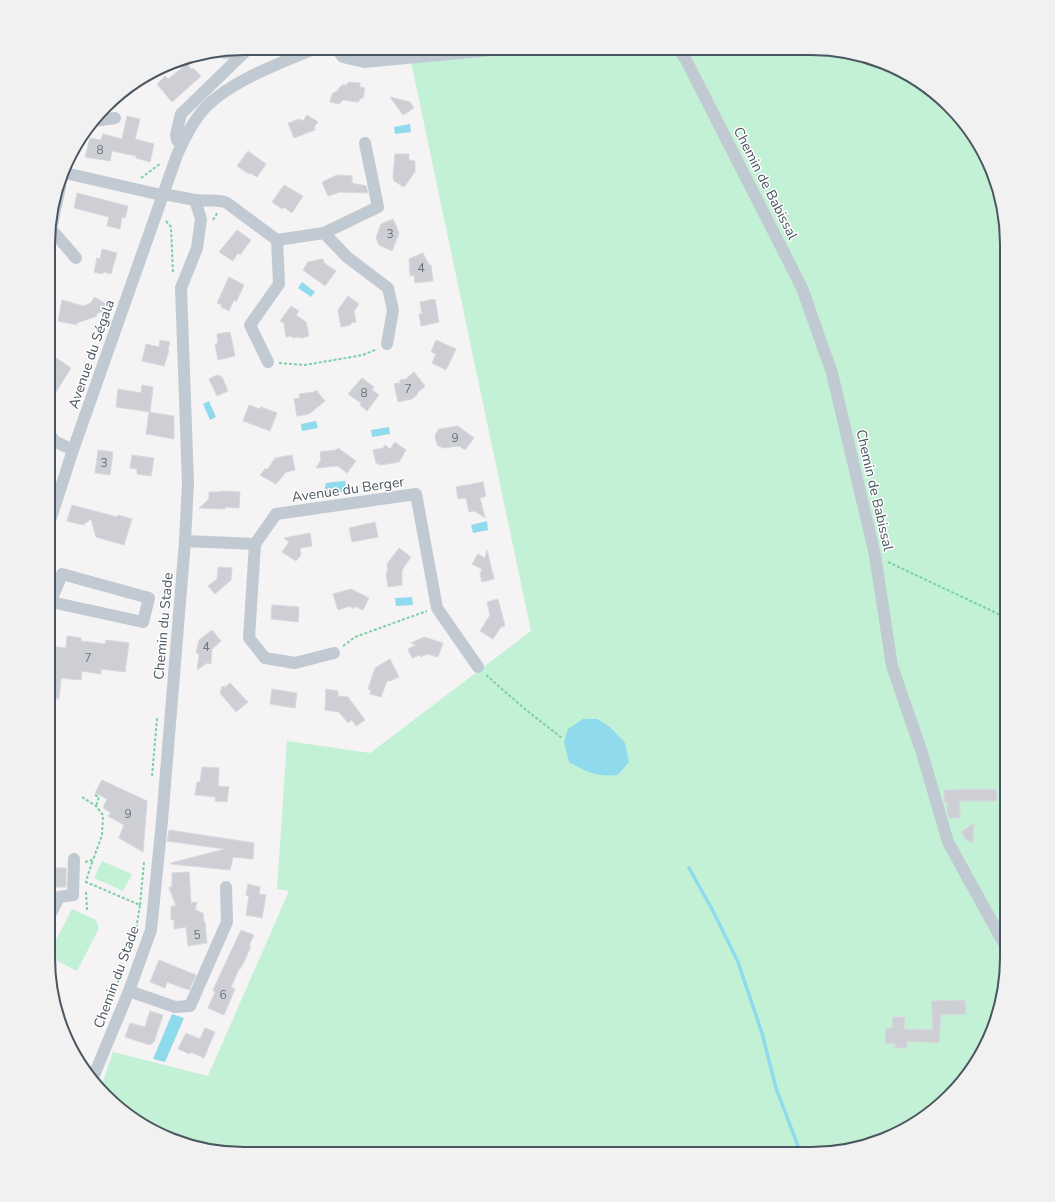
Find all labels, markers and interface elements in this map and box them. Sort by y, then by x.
street label: Chemin de Babissal [729,124,803,244]
house number: 8 [96,142,104,158]
house number: 3 [386,226,394,242]
house number: 4 [417,260,425,276]
street label: Avenue du Ségala [64,297,119,411]
house number: 7 [404,381,412,397]
house number: 8 [360,385,368,401]
street label: Chemin de Babissal [851,427,898,554]
house number: 9 [451,430,459,446]
house number: 3 [100,455,108,471]
street label: Avenue du Berger [291,472,406,507]
street label: Chemin du Stade [149,572,178,681]
house number: 4 [202,639,210,655]
house number: 7 [84,650,92,666]
house number: 9 [124,806,132,822]
street label: Chemin du Stade [89,923,144,1031]
house number: 5 [193,927,201,943]
house number: 6 [219,987,227,1003]

